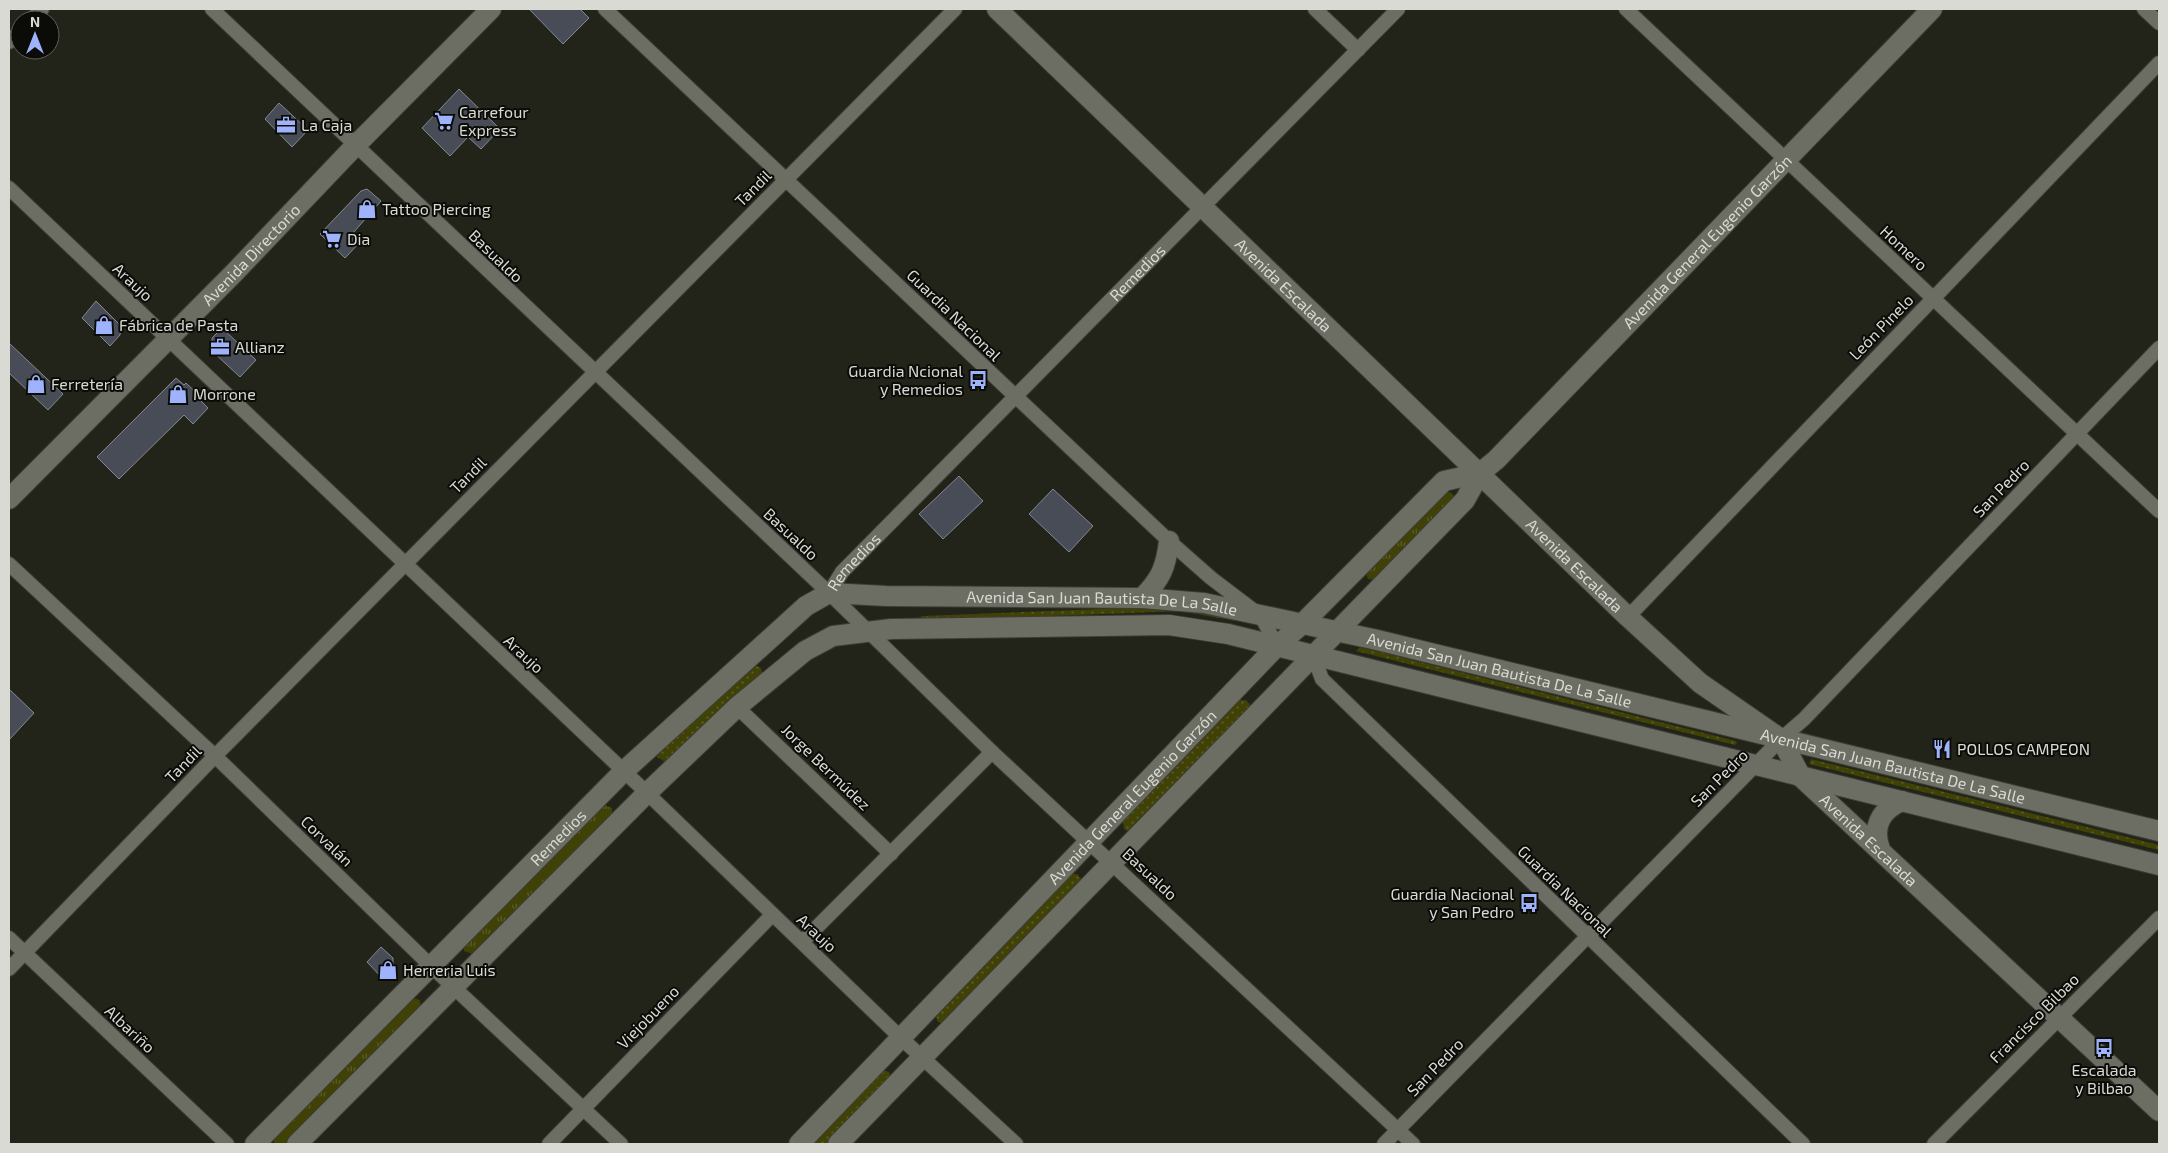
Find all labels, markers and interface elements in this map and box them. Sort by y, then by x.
north arrow [10,10,60,60]
text: N [30,13,40,30]
place label: Carrefour Express [459,102,529,139]
supermarket icon: Carrefour Express [433,110,455,132]
office icon: La Caja [275,114,297,136]
place label: La Caja [301,115,352,135]
street label: Avenida General Eugenio Garzón [1618,150,1795,332]
street label: Tandil [730,165,775,210]
shop icon: Tattoo Piercing [356,198,378,220]
place label: Tattoo Piercing [382,199,491,218]
street label: Avenida Directorio [198,200,304,309]
street label: Homero [1877,221,1932,274]
street label: Basualdo [465,225,527,286]
supermarket icon: Dia [321,228,343,250]
place label: Dia [347,229,370,248]
street label: Avenida Escalada [1232,234,1336,336]
street label: Remedios [1105,241,1169,305]
street label: Araujo [109,259,157,305]
street label: Guardia Nacional [903,265,1006,365]
street label: León Pinelo [1845,290,1917,363]
shop icon: Fábrica de Pasta [93,314,115,336]
place label: Fábrica de Pasta [119,315,238,334]
office icon: Allianz [209,336,231,358]
place label: Allianz [235,337,285,356]
place label: Guardia Ncional y Remedios [848,361,963,398]
bus stop icon: Guardia Ncional y Remedios [967,369,989,391]
shop icon: Ferretería [25,373,47,395]
place label: Ferretería [51,374,123,393]
shop icon: Morrone [167,383,189,405]
place label: Morrone [193,384,256,403]
street label: Tandil [445,452,490,497]
street label: San Pedro [1968,455,2033,521]
street label: Basualdo [760,504,823,564]
street label: Avenida Escalada [1523,514,1627,616]
street label: Remedios [823,529,884,594]
street label: Avenida San Juan Bautista De La Salle [966,587,1239,619]
street label: Avenida San Juan Bautista De La Salle [1365,628,1634,711]
street label: Araujo [500,631,548,677]
street label: Avenida General Eugenio Garzón [1044,705,1220,888]
street label: Jorge Bermúdez [778,720,875,814]
street label: Avenida San Juan Bautista De La Salle [1759,724,2027,807]
restaurant icon: POLLOS CAMPEON [1931,738,1953,760]
place label: POLLOS CAMPEON [1957,739,2090,758]
street label: Tandil [161,741,205,786]
street label: San Pedro [1686,745,1751,810]
street label: Avenida Escalada [1816,790,1922,890]
street label: Remedios [526,805,590,869]
street label: Corvalán [297,811,357,870]
street label: Guardia Nacional [1514,841,1617,941]
street label: Basualdo [1119,844,1182,904]
place label: Guardia Nacional y San Pedro [1391,884,1514,921]
bus stop icon: Guardia Nacional y San Pedro [1518,892,1540,914]
street label: Araujo [793,910,841,956]
shop icon: Herreria Luis [377,959,399,981]
place label: Herreria Luis [403,960,496,979]
street label: Francisco Bilbao [1985,969,2082,1066]
street label: Viejobueno [613,981,683,1053]
street label: Albariño [101,1001,159,1057]
street label: San Pedro [1402,1034,1467,1100]
bus stop icon: Escalada y Bilbao [2093,1037,2115,1059]
place label: Escalada y Bilbao [2071,1060,2137,1097]

